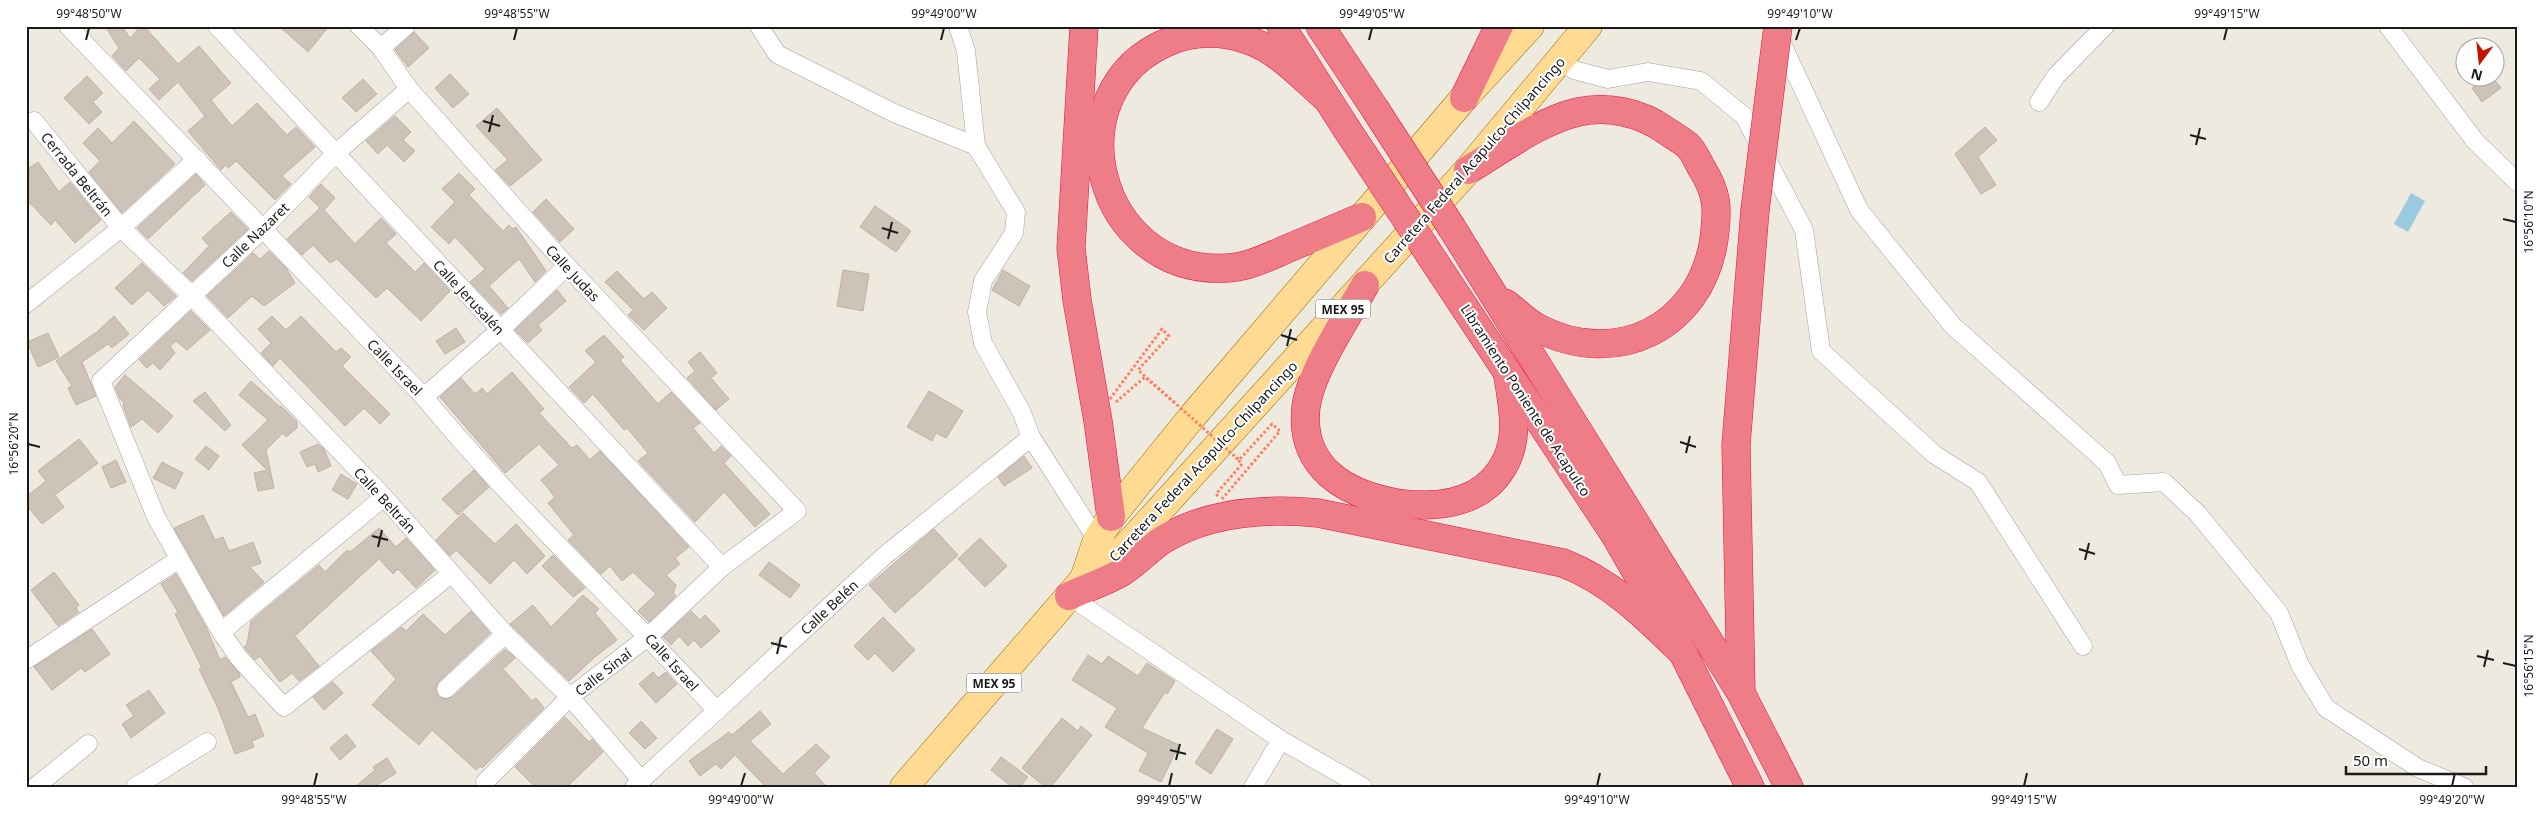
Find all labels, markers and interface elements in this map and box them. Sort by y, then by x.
text: 99°48'50"W [56,5,122,22]
text: 99°48'55"W [484,5,550,22]
text: 99°49'00"W [911,5,977,22]
text: 99°49'05"W [1339,5,1405,22]
text: 99°49'10"W [1767,5,1833,22]
text: 99°49'15"W [2194,5,2260,22]
north arrow [2456,38,2506,88]
street label: Carretera Federal Acapulco-Chilpancingo [1379,53,1569,267]
text: N [2469,64,2484,86]
street label: Cerrada Beltrán [37,128,117,220]
text: 16°56'10"N [2520,190,2537,254]
street label: Calle Nazaret [217,198,293,272]
street label: Calle Judas [542,241,604,306]
street label: Calle Jerusalén [429,255,509,339]
road number: MEX 95 [1316,300,1370,318]
street label: Libramiento Poniente de Acapulco [1457,300,1595,500]
street label: Calle Israel [363,335,427,399]
street label: Carretera Federal Acapulco-Chilpancingo [1105,356,1301,566]
text: 16°56'20"N [5,412,22,476]
street label: Calle Beltrán [350,463,420,537]
street label: Calle Belén [796,575,862,639]
street label: Calle Israel [641,629,703,695]
text: 16°56'15"N [2520,634,2537,698]
street label: Calle Sinaí [571,644,635,700]
road number: MEX 95 [966,674,1022,692]
scale bar [2346,743,2486,775]
text: 50 m [2353,750,2388,770]
text: 99°48'55"W [281,791,347,808]
text: 99°49'00"W [708,791,774,808]
text: 99°49'05"W [1136,791,1202,808]
text: 99°49'10"W [1564,791,1630,808]
text: 99°49'15"W [1991,791,2057,808]
text: 99°49'20"W [2419,791,2485,808]

